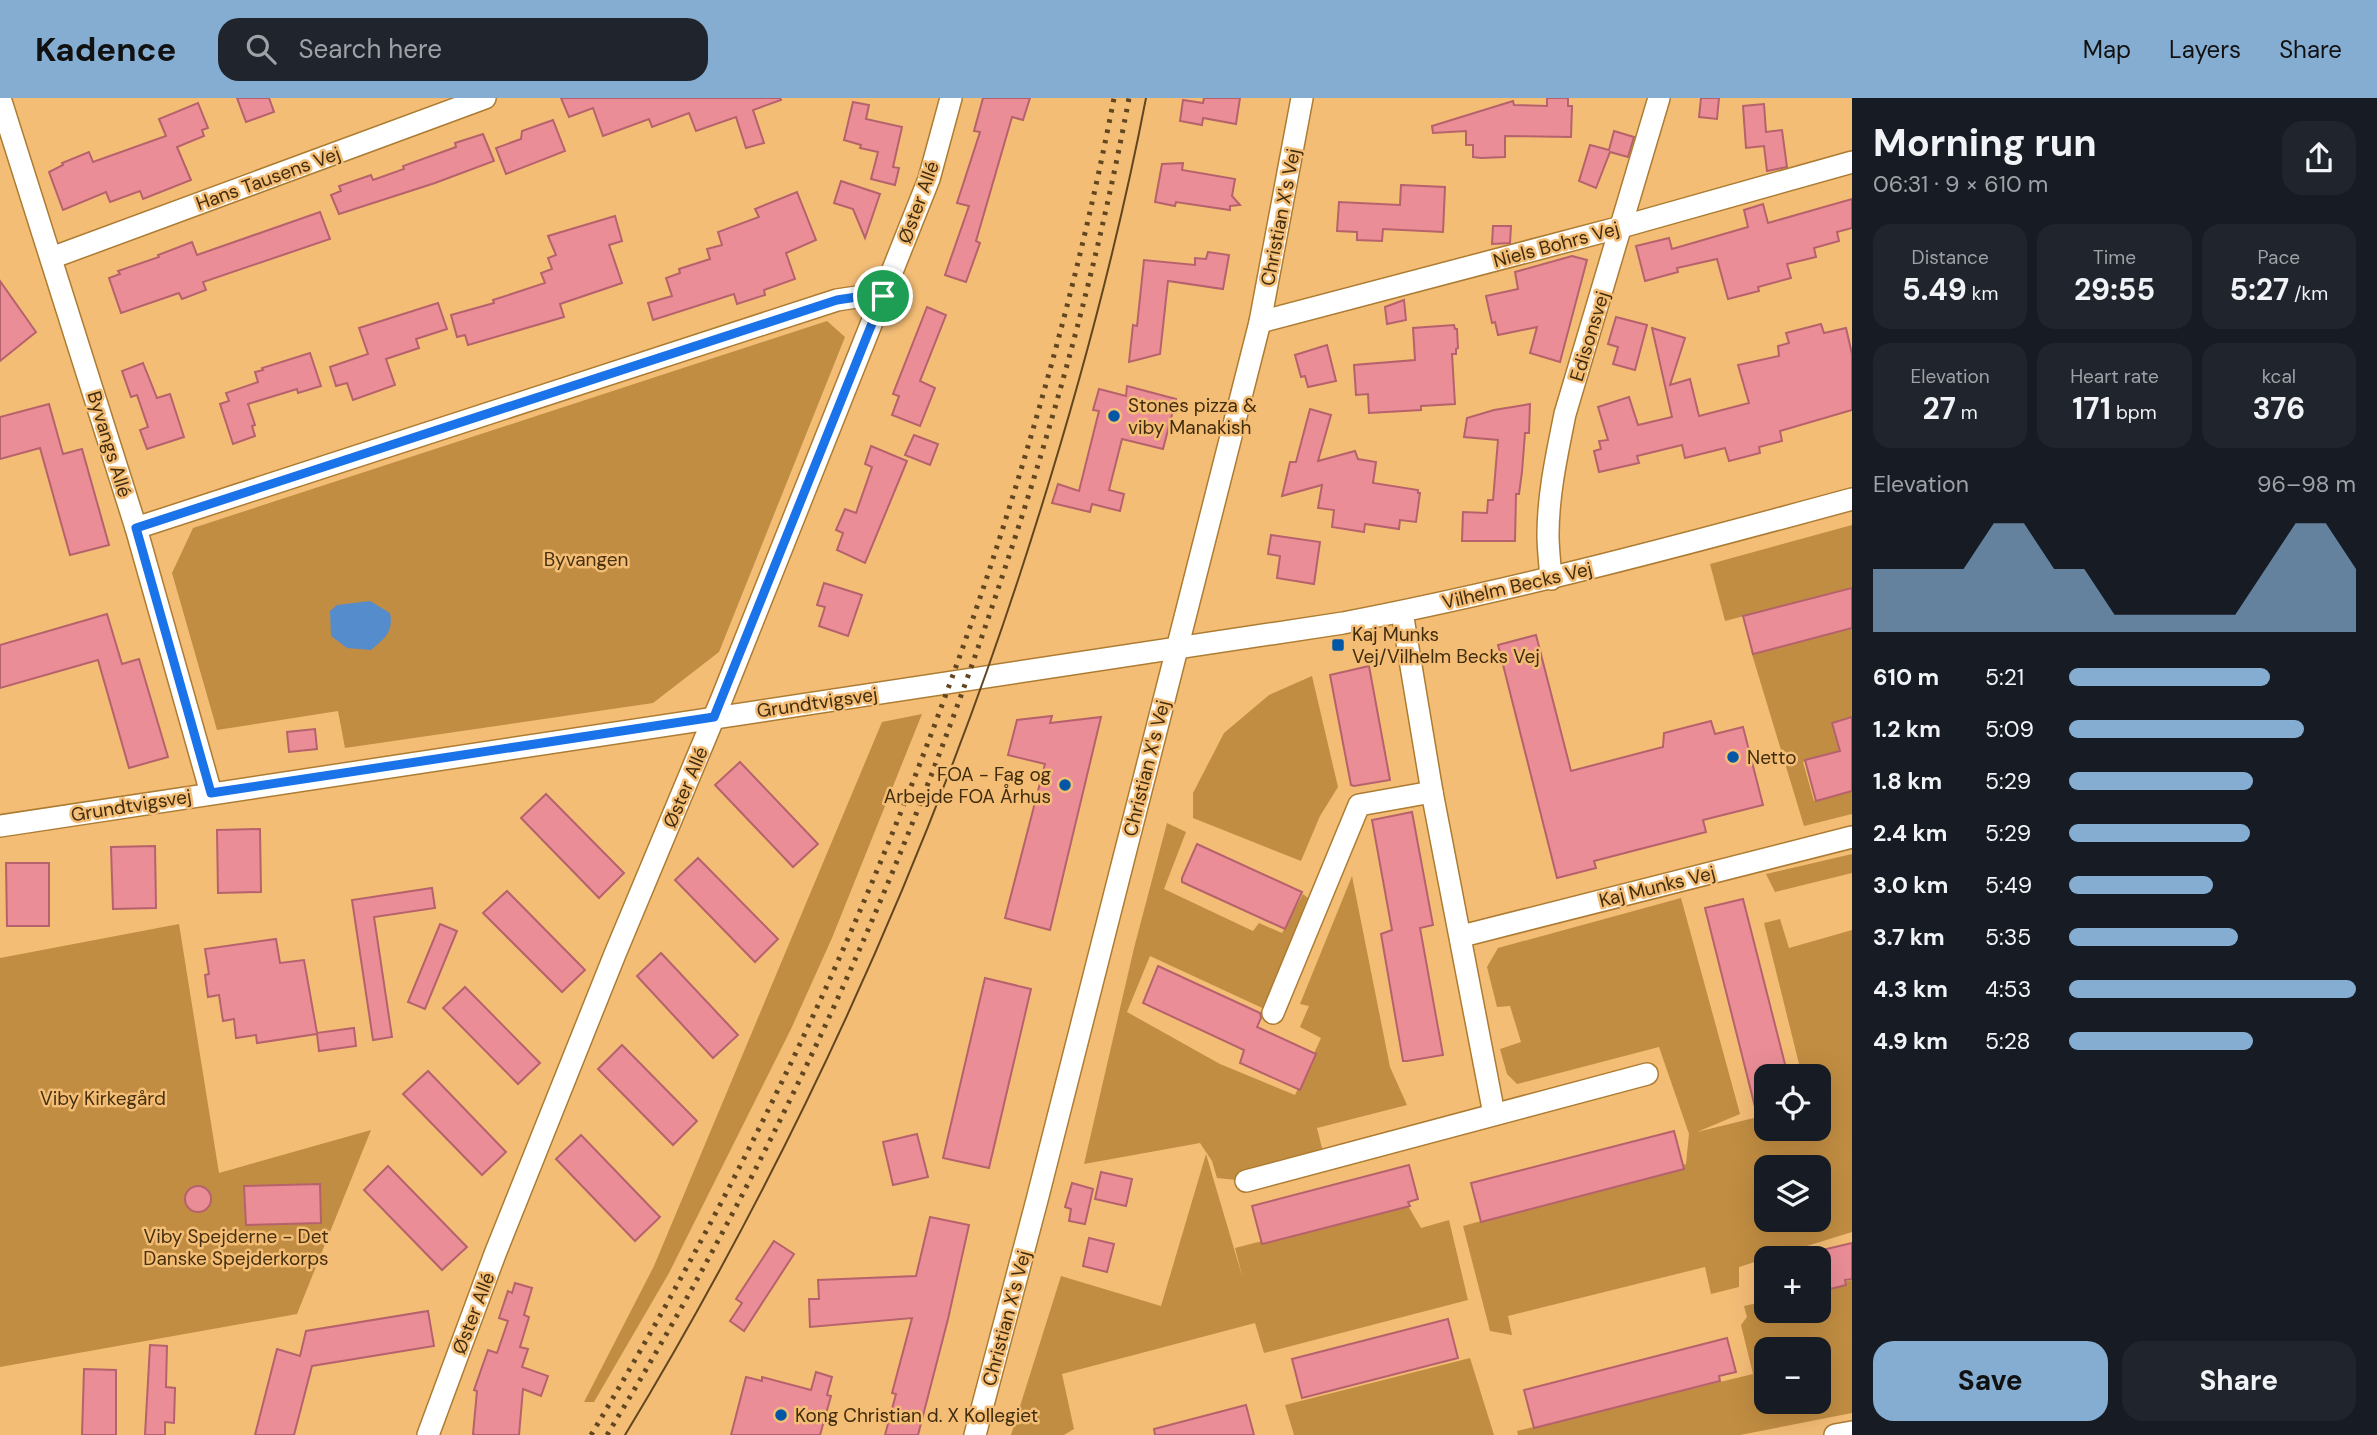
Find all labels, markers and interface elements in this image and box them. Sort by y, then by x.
search box [218,18,708,81]
text: Kadence [35,28,176,71]
icon: search [242,30,280,68]
text: Search here [298,32,442,66]
text: Map [2083,34,2131,65]
text: Layers [2169,34,2241,65]
text: Share [2279,34,2342,65]
text: Morning run [1873,118,2097,168]
button: share [2282,121,2356,195]
street label: Hans Tausens Vej [192,141,344,216]
street label: Christian X's Vej [1255,146,1306,288]
street label: Øster Allé [892,158,945,247]
text: 06:31 · 9 × 610 m [1873,169,2048,199]
street label: Niels Bohrs Vej [1490,216,1622,273]
text: Distance [1912,245,1989,270]
text: Time [2093,245,2136,270]
text: Pace [2258,245,2300,270]
pin [853,266,913,326]
text: 5.49 [1902,270,1967,309]
text: 29:55 [2074,270,2155,309]
text: 5:27 [2230,270,2289,309]
icon: arrive [864,277,902,315]
text: km [1967,281,1998,306]
text: /km [2289,281,2328,306]
street label: Edisonsvej [1564,288,1615,384]
text: Elevation [1911,364,1990,389]
text: Heart rate [2070,364,2159,389]
text: kcal [2262,364,2296,389]
street label: Byvangs Allé [82,388,138,500]
text: 27 [1923,389,1956,428]
text: 171 [2072,389,2111,428]
text: 376 [2252,389,2305,428]
place label: Stones pizza & viby Manakish [1128,393,1257,440]
text: m [1956,400,1978,425]
text: bpm [2111,400,2157,425]
marker: Stones pizza & viby Manakish [1106,408,1122,424]
text: Elevation [1873,469,1969,499]
text: 96–98 m [2257,469,2356,499]
park label: Byvangen [544,547,628,572]
street label: Vilhelm Becks Vej [1440,556,1595,615]
place label: Kaj Munks Vej/Vilhelm Becks Vej [1352,622,1540,669]
marker: Kaj Munks Vej/Vilhelm Becks Vej [1330,637,1346,653]
text: 610 m [1873,662,1939,692]
text: 5:21 [1985,662,2024,692]
street label: Grundtvigsvej [755,682,879,723]
street label: Christian X's Vej [1117,697,1175,839]
text: 1.2 km [1873,714,1941,744]
text: 5:09 [1985,714,2034,744]
street label: Øster Allé [657,743,714,832]
place label: Netto [1747,745,1797,770]
marker: Netto [1725,749,1741,765]
place label: FOA - Fag og Arbejde FOA Århus [884,762,1051,809]
text: 1.8 km [1873,766,1942,796]
text: 5:29 [1985,766,2031,796]
marker: FOA - Fag og Arbejde FOA Århus [1057,777,1073,793]
street label: Grundtvigsvej [69,784,193,827]
text: 2.4 km [1873,818,1947,848]
text: 5:29 [1985,818,2031,848]
street label: Kaj Munks Vej [1596,860,1718,913]
text: 3.0 km [1873,870,1948,900]
text: 5:49 [1985,870,2032,900]
text: 3.7 km [1873,922,1945,952]
text: 5:35 [1985,922,2031,952]
text: 4.3 km [1873,974,1948,1004]
text: 4:53 [1985,974,2031,1004]
text: 4.9 km [1873,1026,1948,1056]
text: 5:28 [1985,1026,2031,1056]
map controls [1754,1064,1831,1414]
button: locate [1754,1064,1831,1141]
park label: Viby Kirkegård [40,1086,166,1111]
button: layers [1754,1155,1831,1232]
park label: Viby Spejderne - Det Danske Spejderkorps [143,1224,329,1271]
button: + [1754,1246,1831,1323]
street label: Christian X's Vej [976,1248,1037,1389]
street label: Øster Allé [446,1269,501,1358]
button: − [1754,1337,1831,1414]
button: Save [1873,1341,2108,1421]
button: Share [2122,1341,2356,1421]
place label: Kong Christian d. X Kollegiet [795,1403,1038,1428]
marker: Kong Christian d. X Kollegiet [773,1407,789,1423]

